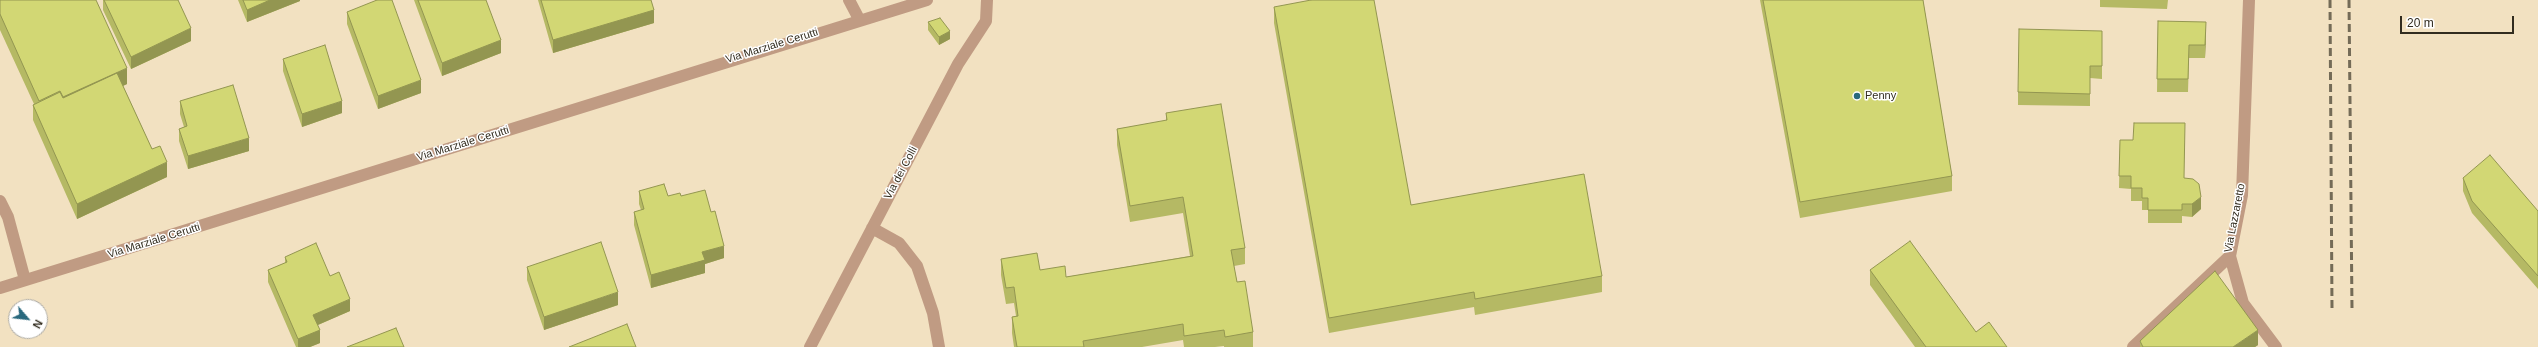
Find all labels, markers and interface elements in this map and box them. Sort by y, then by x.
scale bar [2402,8,2516,34]
text: 20 m [2407,16,2434,30]
street label: Via Marziale Cerutti [724,26,820,66]
place label: Penny [1865,89,1896,103]
marker: Penny [1852,91,1862,101]
street label: Via Marziale Cerutti [415,124,511,164]
street label: Via dei Colli [882,144,920,202]
street label: Via Lazzaretto [2222,182,2248,254]
street label: Via Marziale Cerutti [106,221,202,261]
north arrow [8,299,48,339]
text: N [31,318,45,330]

